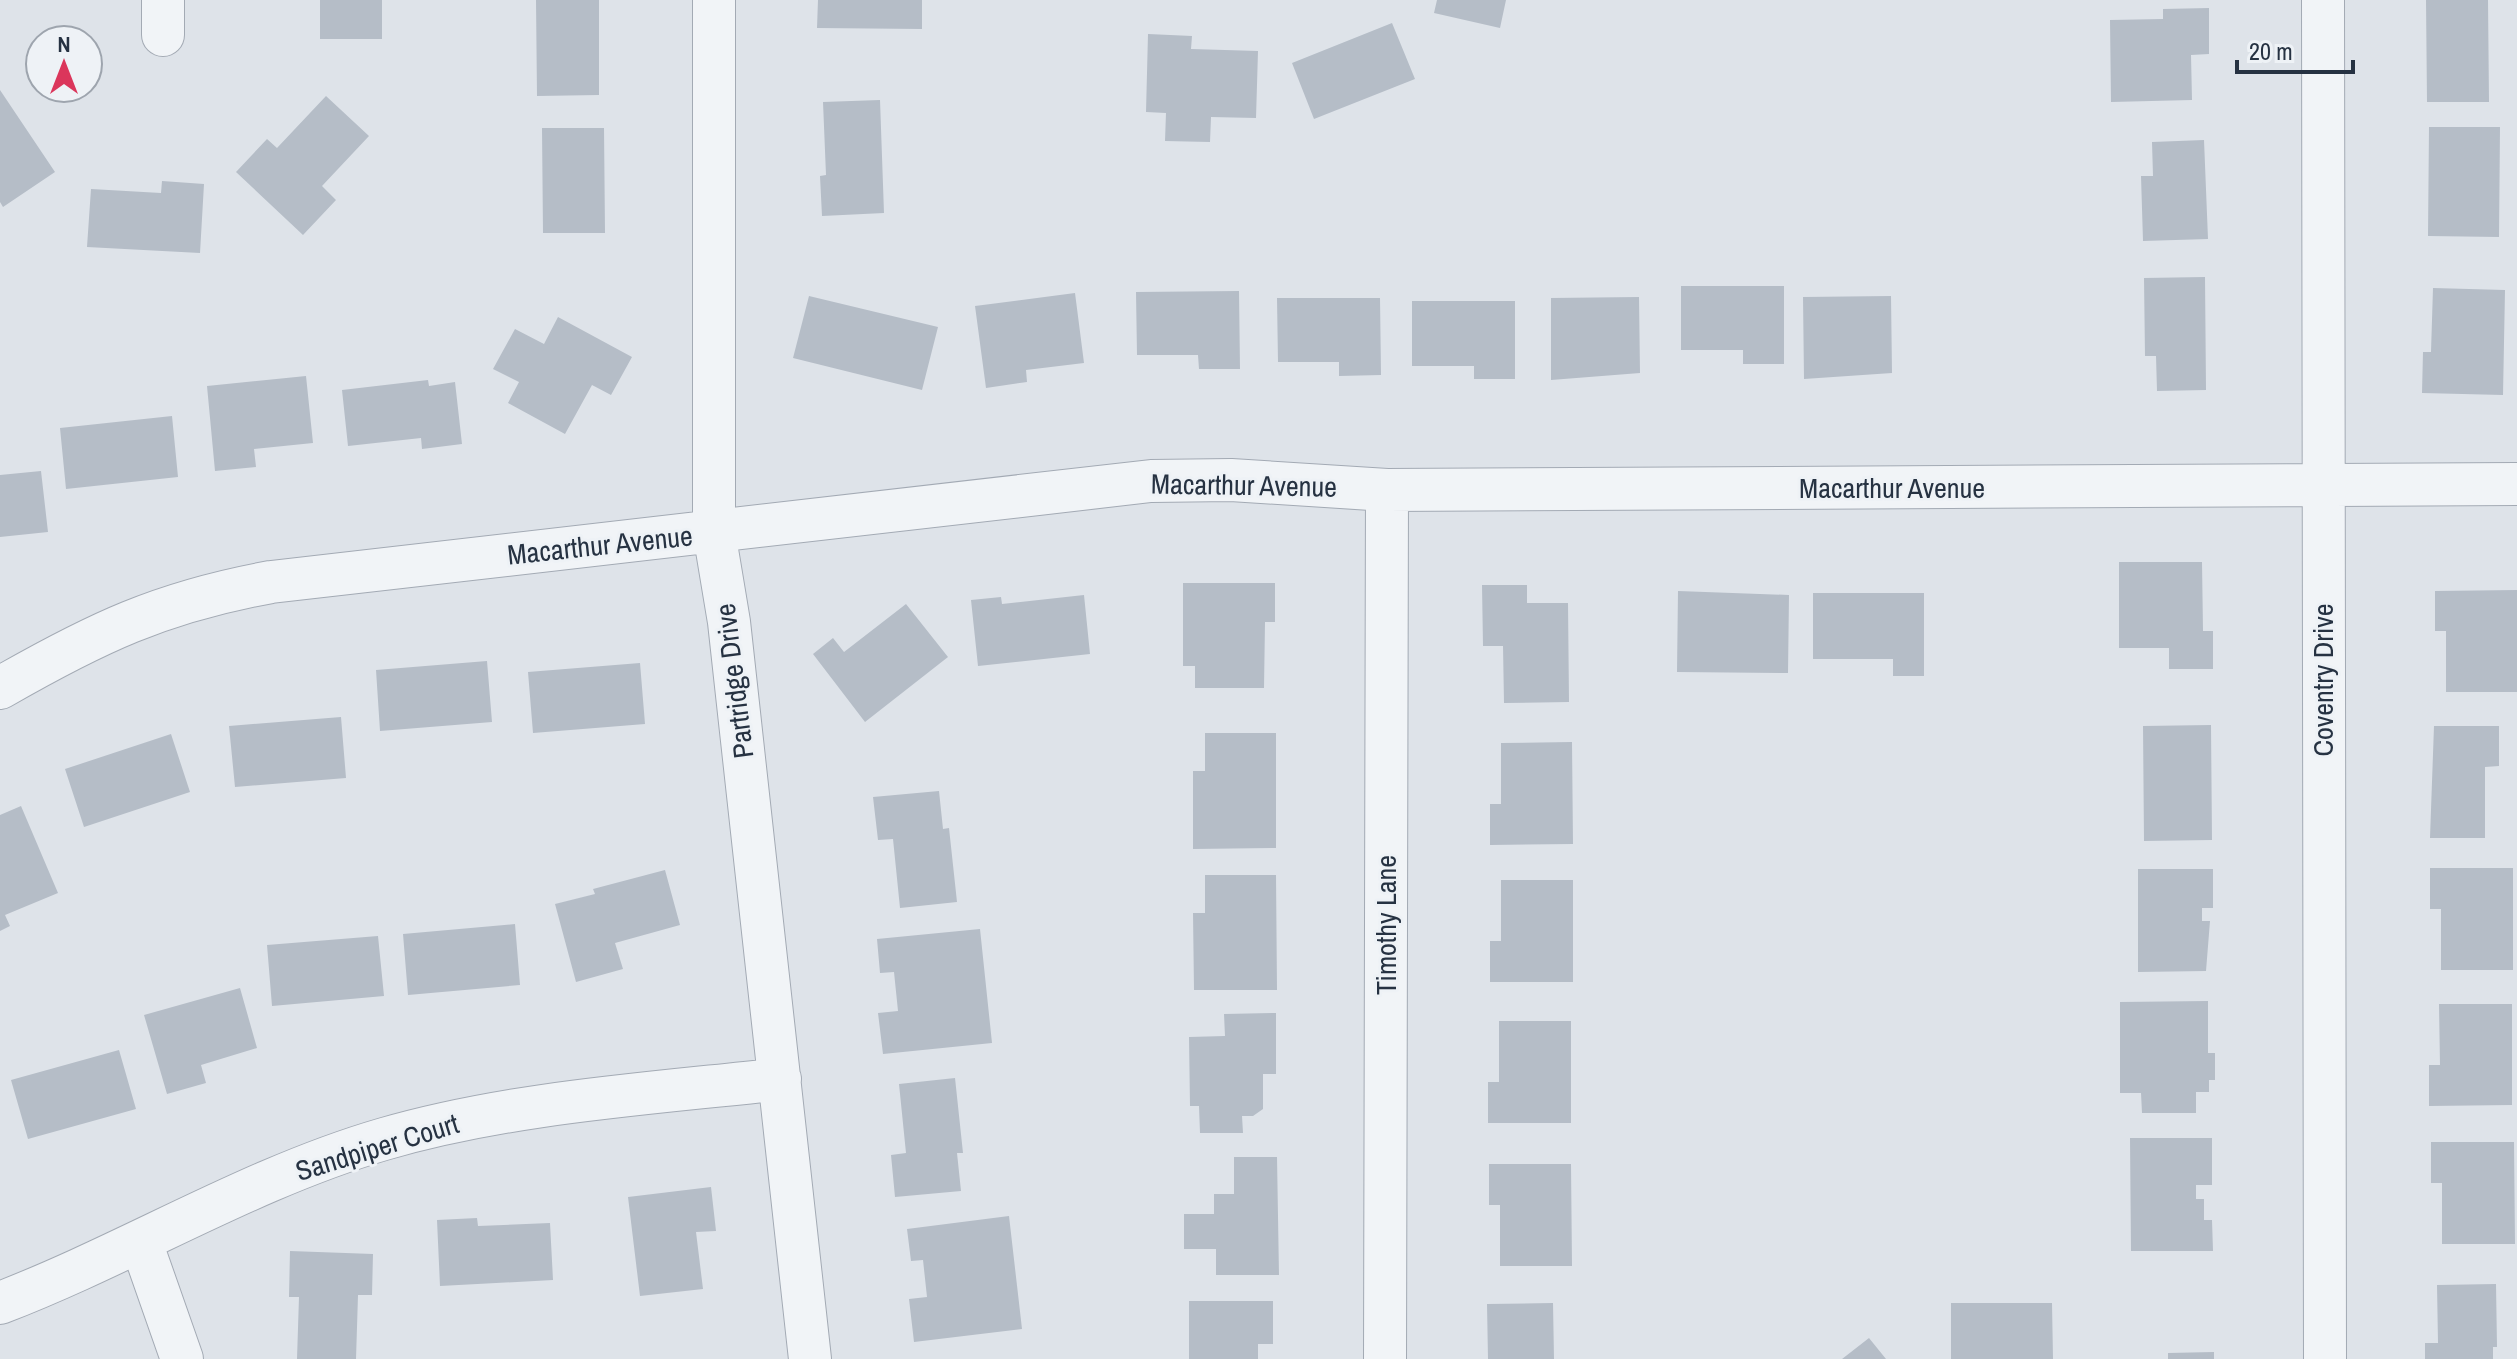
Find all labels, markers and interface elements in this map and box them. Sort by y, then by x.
north arrow [24,24,104,104]
scale bar [2237,24,2353,74]
text: N [57,29,71,59]
text: 20 m [2249,35,2293,67]
street label: Macarthur Avenue [1151,464,1337,506]
street label: Macarthur Avenue [1799,469,1985,507]
street label: Macarthur Avenue [506,516,694,574]
street label: Partridge Drive [706,601,762,761]
street label: Coventry Drive [2304,603,2342,757]
street label: Timothy Lane [1367,855,1405,995]
street label: Sandpiper Court [291,1104,463,1190]

